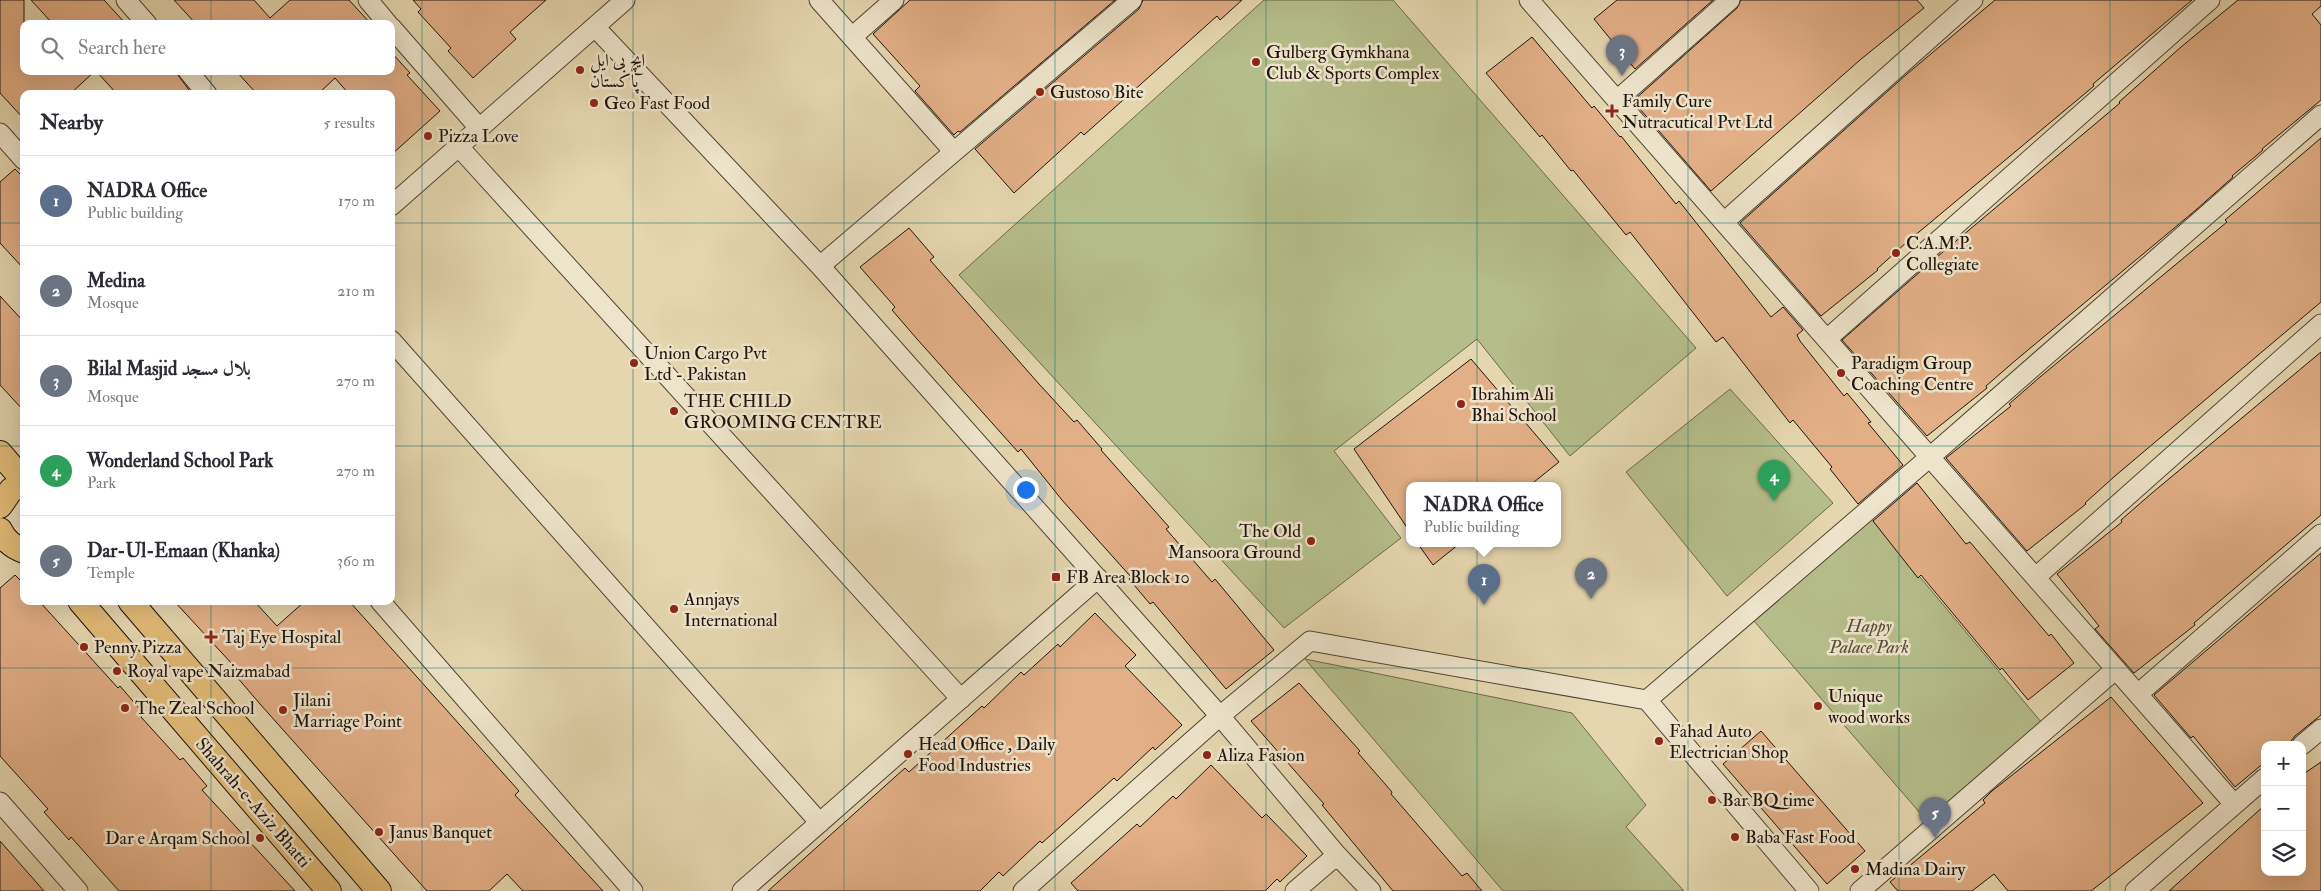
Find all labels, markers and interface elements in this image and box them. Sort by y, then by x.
search box [20,20,395,75]
icon: search [38,34,66,62]
pin: 3 [1606,35,1638,76]
text: Search here [78,36,166,60]
place label: Gulberg Gymkhana Club & Sports Complex [1266,41,1440,85]
place label: ایچ بی ایل پاکستان [590,49,645,94]
marker: Gulberg Gymkhana Club & Sports Complex [1250,56,1262,68]
marker: ایچ بی ایل پاکستان [574,64,586,76]
place label: Gustoso Bite [1050,81,1144,104]
marker: Gustoso Bite [1034,86,1046,98]
place label: Family Cure Nutracutical Pvt Ltd [1622,90,1773,134]
place label: Geo Fast Food [604,92,710,115]
marker: Geo Fast Food [588,97,600,109]
marker: Family Cure Nutracutical Pvt Ltd [1606,105,1618,117]
text: Nearby [40,109,103,136]
text: 5 results [324,113,375,133]
place label: Pizza Love [438,125,519,148]
marker: Pizza Love [422,130,434,142]
text: NADRA Office [87,179,207,203]
text: 1 [53,191,59,211]
text: 170 m [338,191,375,211]
text: Public building [87,203,183,223]
place label: C.A.M.P. Collegiate [1906,232,1979,276]
marker: C.A.M.P. Collegiate [1890,247,1902,259]
text: Medina [87,269,145,293]
text: 2 [52,281,60,301]
text: 210 m [337,281,375,301]
text: Mosque [87,293,139,313]
place label: Union Cargo Pvt Ltd - Pakistan [644,342,767,386]
place label: Paradigm Group Coaching Centre [1851,352,1974,396]
text: Bilal Masjid بلال مسجد [87,357,251,381]
marker: Union Cargo Pvt Ltd - Pakistan [628,357,640,369]
marker: Paradigm Group Coaching Centre [1835,367,1847,379]
text: 3 [53,371,59,391]
text: 270 m [336,371,375,391]
place label: Ibrahim Ali Bhai School [1471,383,1557,427]
text: Mosque [87,387,139,407]
place label: THE CHILD GROOMING CENTRE [684,390,882,434]
marker: Ibrahim Ali Bhai School [1455,398,1467,410]
marker: THE CHILD GROOMING CENTRE [668,405,680,417]
text: Wonderland School Park [87,449,273,473]
pin: 4 [1758,460,1790,501]
text: 4 [52,461,60,481]
text: 270 m [336,461,375,481]
text: Park [87,473,116,493]
your location [1013,477,1039,503]
popup [1406,482,1561,547]
text: NADRA Office [1423,493,1544,517]
text: Public building [1423,517,1520,537]
place label: The Old Mansoora Ground [1168,520,1301,564]
marker: The Old Mansoora Ground [1305,535,1317,547]
text: Dar-Ul-Emaan (Khanka) [87,539,280,563]
text: 5 [52,551,60,571]
text: 360 m [337,551,375,571]
pin: 2 [1575,558,1607,599]
text: Temple [87,563,135,583]
pin: 1 [1468,564,1500,605]
place label: FB Area Block 10 [1066,566,1190,589]
marker: FB Area Block 10 [1050,571,1062,583]
place label: Annjays International [683,588,778,632]
marker: Annjays International [668,603,680,615]
park label: Happy Palace Park [1828,615,1909,659]
place label: Taj Eye Hospital [222,626,342,649]
marker: Taj Eye Hospital [204,630,218,644]
place label: Penny Pizza [94,636,182,659]
marker: Penny Pizza [78,641,90,653]
place label: Royal vape Naizmabad [127,660,291,683]
marker: Royal vape Naizmabad [111,665,123,677]
place label: Unique wood works [1828,685,1910,729]
place label: Jilani Marriage Point [292,689,402,733]
place label: The Zeal School [135,697,255,720]
marker: Unique wood works [1812,700,1824,712]
marker: The Zeal School [119,702,131,714]
marker: Jilani Marriage Point [277,704,289,716]
place label: Fahad Auto Electrician Shop [1669,720,1788,764]
street label: Shahrah-e-Aziz Bhatti [190,733,316,873]
place label: Head Office , Daily Food Industries [918,733,1056,777]
marker: Fahad Auto Electrician Shop [1653,735,1665,747]
map controls [2261,741,2306,876]
button: + [2261,741,2306,786]
place label: Aliza Fasion [1216,744,1305,767]
marker: Head Office , Daily Food Industries [902,748,914,760]
marker: Aliza Fasion [1201,749,1213,761]
button: − [2261,786,2306,831]
place label: Bar BQ time [1722,789,1815,812]
marker: Bar BQ time [1706,794,1718,806]
pin: 5 [1919,797,1951,838]
place label: Janus Banquet [388,821,492,844]
marker: Janus Banquet [373,826,385,838]
place label: Baba Fast Food [1745,826,1855,849]
place label: Dar e Arqam School [105,827,250,850]
marker: Baba Fast Food [1729,831,1741,843]
button: layers [2261,831,2306,876]
marker: Dar e Arqam School [254,832,266,844]
place label: Madina Dairy [1865,858,1966,881]
marker: Madina Dairy [1849,863,1861,875]

